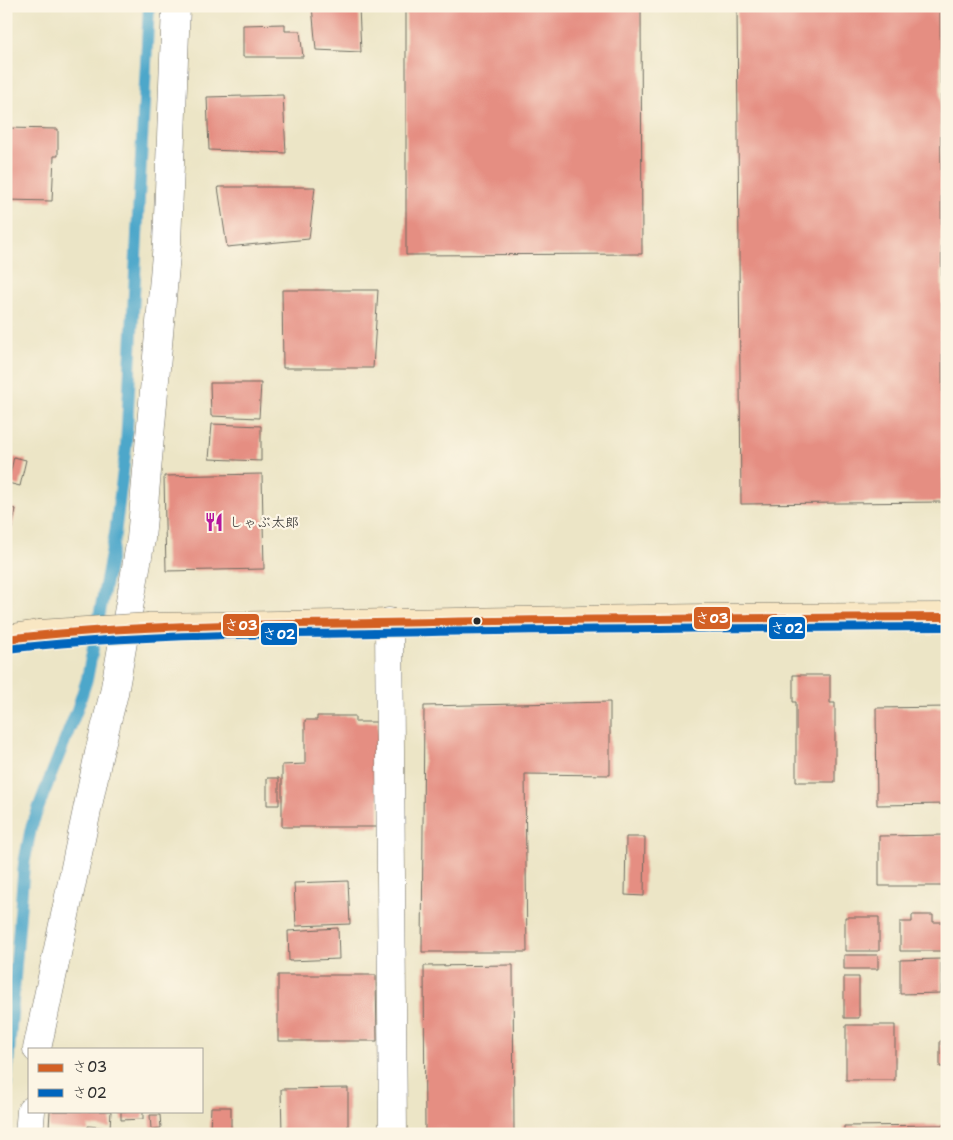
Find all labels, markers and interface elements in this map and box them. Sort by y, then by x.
restaurant icon: しゃぶ太郎 [203,511,225,533]
place label: しゃぶ太郎 [229,513,299,531]
line badge: さ03 [693,606,731,630]
text: さ03 [695,609,729,627]
line badge: さ03 [222,613,260,637]
text: さ03 [224,616,258,634]
unlabelled marker [472,616,482,626]
line badge: さ02 [768,616,806,640]
text: さ02 [770,619,804,637]
line badge: さ02 [260,622,298,646]
text: さ02 [262,625,296,643]
legend [28,1048,202,1112]
text: さ03 [72,1057,107,1077]
text: さ02 [72,1083,107,1103]

